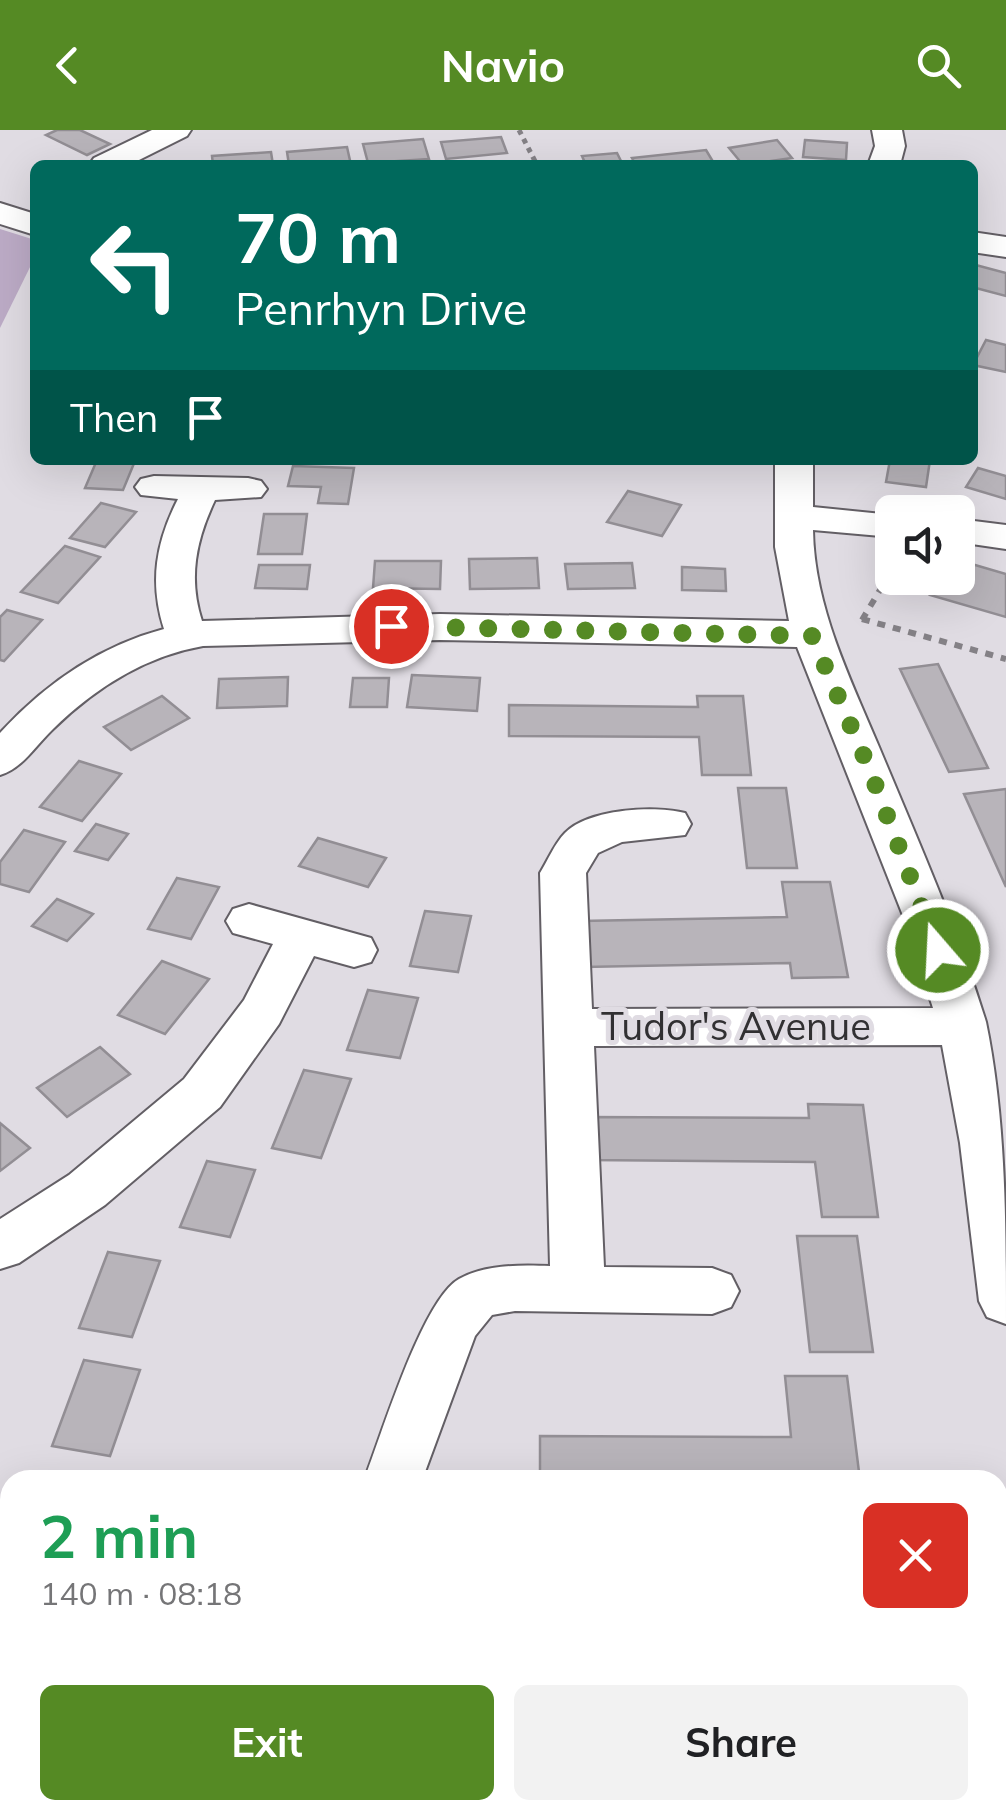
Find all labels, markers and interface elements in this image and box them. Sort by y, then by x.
text: Navio [441,37,565,93]
icon: back [40,38,95,93]
icon: search [911,38,966,93]
text: 70 m [235,193,401,281]
icon: left [70,200,200,330]
text: Penrhyn Drive [235,280,527,336]
icon: arrive [178,390,233,445]
text: Then [70,394,158,442]
map controls [875,495,975,595]
button: sound [875,495,975,595]
pin [349,584,434,669]
icon: arrive [364,599,419,654]
position arrow [886,898,990,1002]
street label: Tudor's Avenue [601,1002,871,1050]
text: 2 min [40,1498,198,1573]
button: close [863,1503,968,1608]
text: 140 m · 08:18 [40,1573,242,1613]
button: Exit [40,1685,494,1800]
button: Share [514,1685,968,1800]

